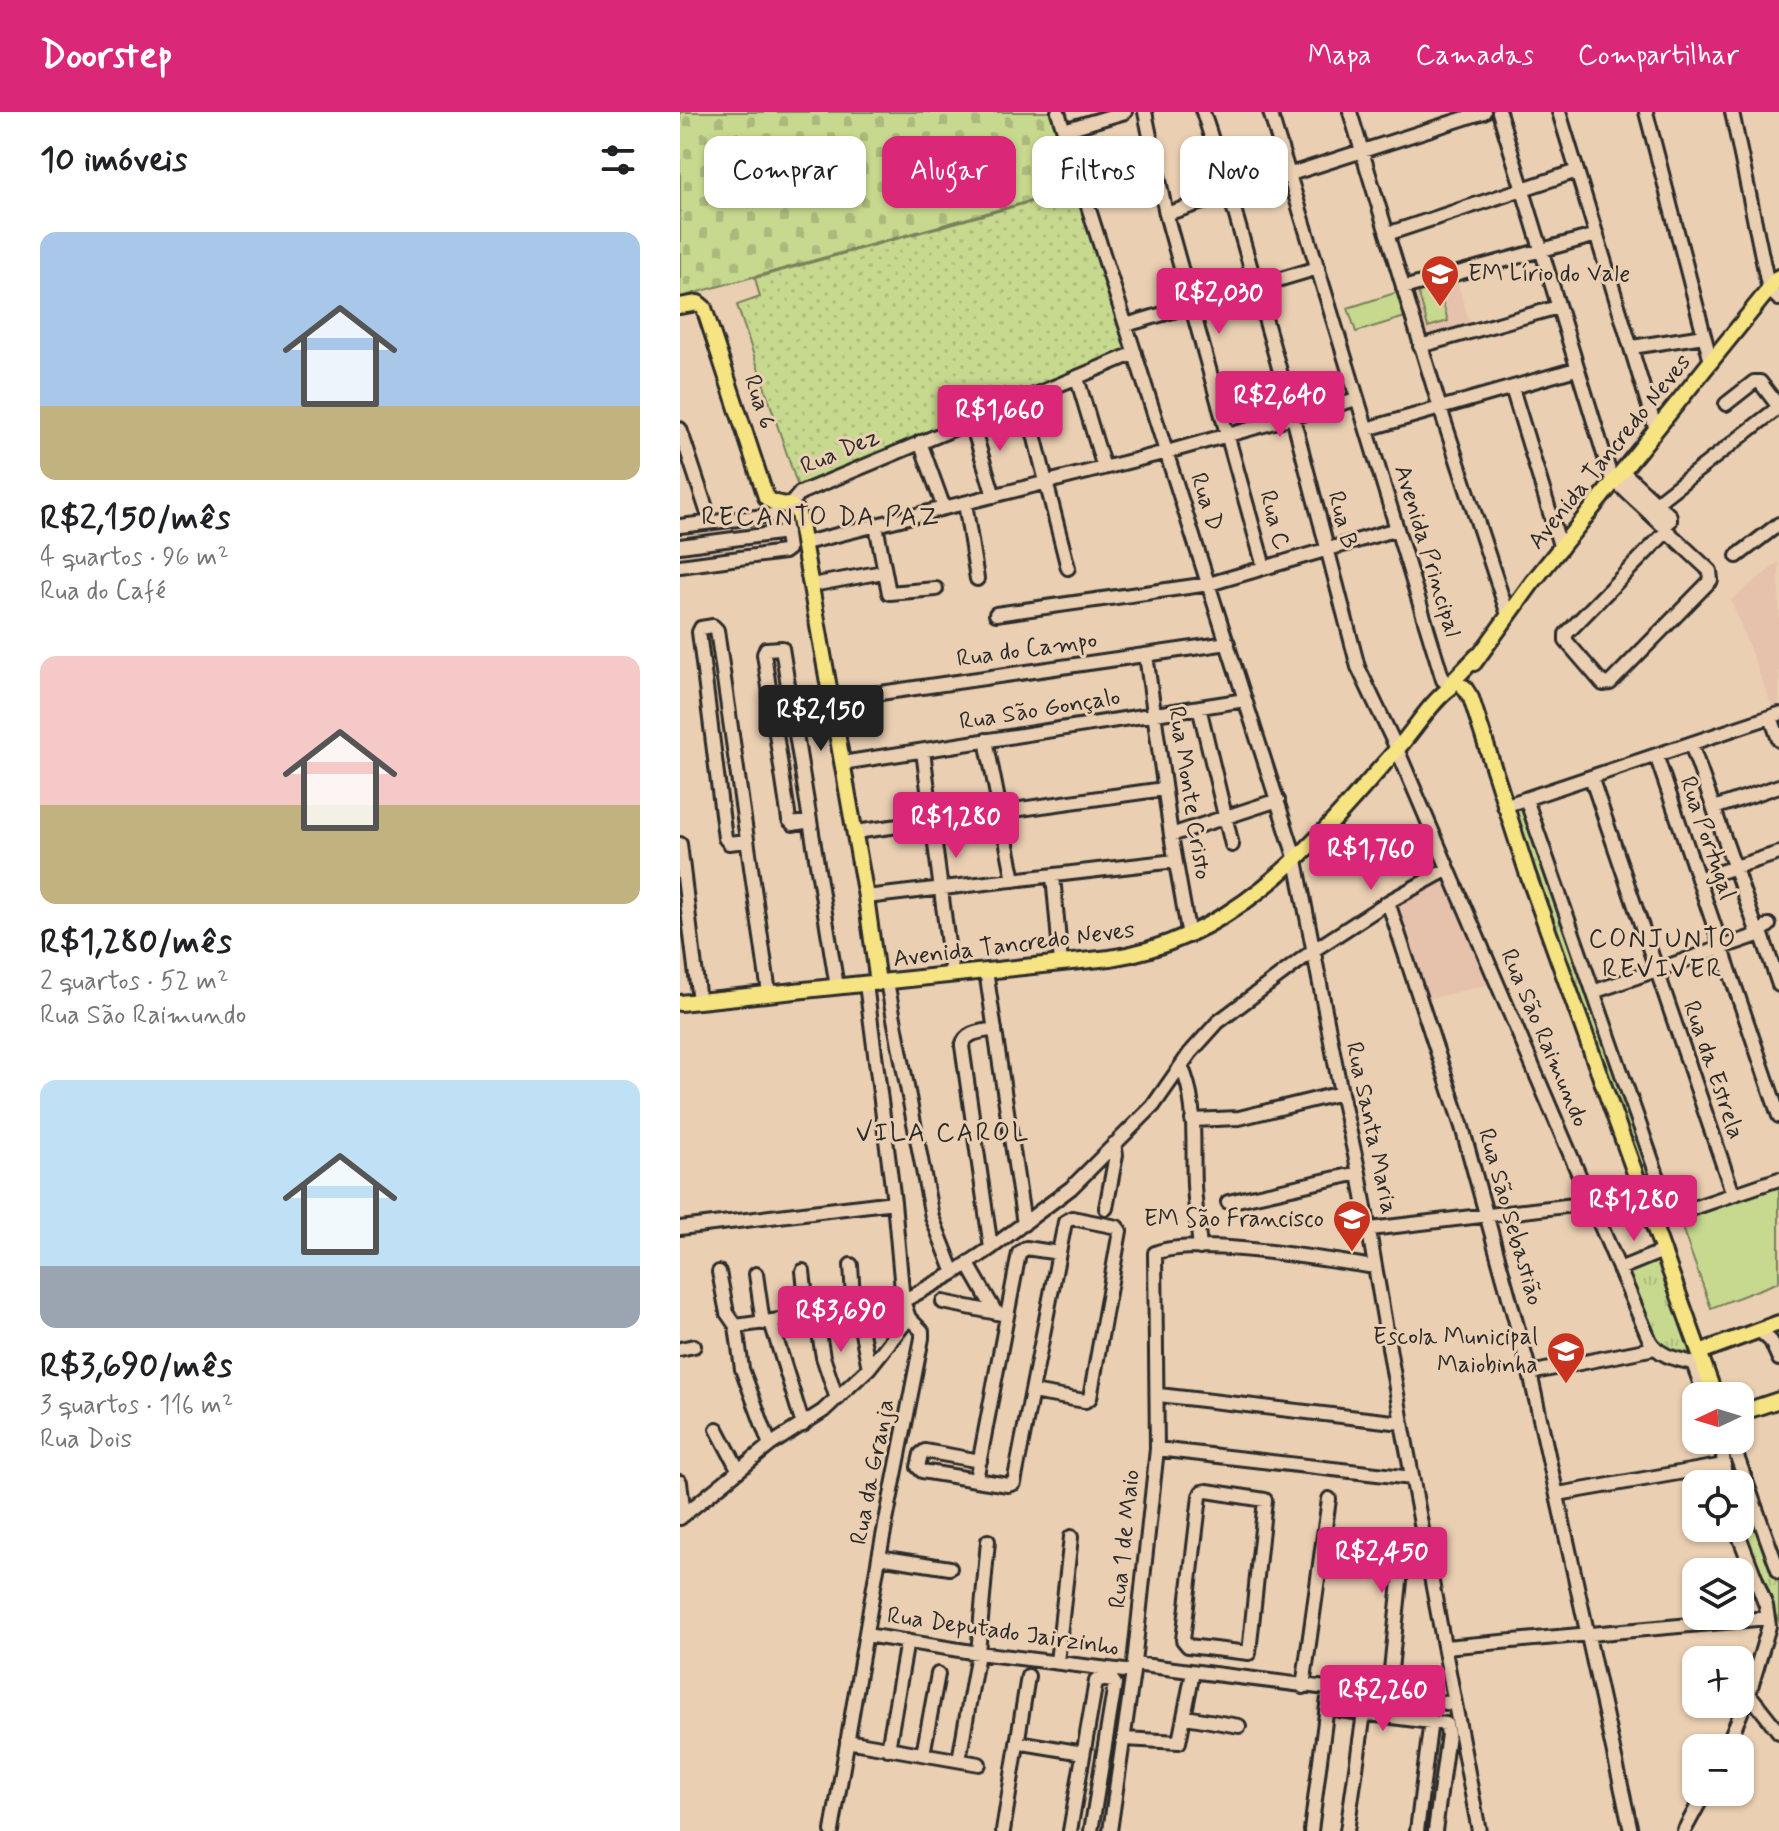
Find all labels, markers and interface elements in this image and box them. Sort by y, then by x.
text: Doorstep [40,32,173,81]
text: Mapa [1308,38,1371,75]
text: Camadas [1415,38,1534,75]
text: Compartilhar [1578,38,1739,75]
chip: Comprar [704,136,866,208]
chip: Alugar [882,136,1016,208]
chip: Filtros [1032,136,1164,208]
chip: Novo [1180,136,1288,208]
text: 10 imóveis [40,138,187,183]
icon: filters [596,138,640,182]
school or university icon: EM Lírio do Vale [1419,253,1461,308]
place label: EM Lírio do Vale [1468,259,1630,290]
pin: R$2,030 [1145,268,1293,336]
text: R$2,030 [1175,277,1263,311]
icon: home [268,284,412,428]
street label: Avenida Tancredo Neves [1521,348,1699,556]
street label: Rua 6 [736,371,782,433]
pin: R$2,640 [1206,371,1354,439]
text: R$2,640 [1233,380,1327,414]
pin: R$1,660 [926,385,1074,453]
text: R$1,660 [956,394,1044,428]
street label: Rua Dez [796,422,884,482]
street label: Avenida Principal [1386,461,1468,641]
street label: Rua D [1182,469,1230,535]
street label: Rua C [1251,487,1297,553]
street label: Rua B [1319,488,1365,552]
text: R$2,150/mês [40,496,230,541]
district label: RECANTO DA PAZ [701,501,941,535]
text: 4 quartos · 96 m² [40,541,229,575]
text: Rua do Café [40,575,166,609]
street label: Rua do Campo [955,625,1099,675]
street label: Rua São Gonçalo [957,682,1123,738]
pin: R$2,150 [747,685,895,753]
text: R$2,150 [777,694,866,728]
street label: Rua Monte Cristo [1160,704,1218,882]
icon: home [268,708,412,852]
street label: Rua Portugal [1671,772,1743,904]
pin: R$1,280 [882,792,1030,860]
text: R$1,280 [911,801,1001,835]
pin: R$1,760 [1297,824,1445,892]
text: R$1,760 [1327,833,1415,867]
street label: Avenida Tancredo Neves [891,915,1137,975]
text: R$1,280/mês [40,920,232,965]
district label: CONJUNTO REVIVER [1588,923,1738,987]
street label: Rua São Raimundo [1493,944,1595,1132]
text: 2 quartos · 52 m² [40,965,229,999]
street label: Rua da Estrela [1675,997,1751,1143]
text: Rua São Raimundo [40,999,246,1033]
street label: Rua Santa Maria [1338,1039,1404,1217]
district label: VILA CAROL [856,1117,1030,1151]
street label: Rua São Sebastião [1470,1125,1550,1309]
icon: home [268,1132,412,1276]
pin: R$1,280 [1560,1175,1708,1243]
text: R$1,280 [1589,1184,1679,1218]
school or university icon: EM São Francisco [1331,1198,1373,1253]
place label: EM São Francisco [1144,1204,1324,1235]
pin: R$3,690 [767,1286,915,1354]
text: R$3,690 [796,1295,886,1329]
place label: Escola Municipal Maiobinha [1373,1322,1538,1381]
school or university icon: Escola Municipal Maiobinha [1545,1330,1587,1385]
text: R$3,690/mês [40,1344,232,1389]
north arrow [1682,1382,1754,1454]
map controls [1682,1382,1754,1806]
text: 3 quartos · 116 m² [40,1389,233,1423]
street label: Rua da Granja [844,1397,902,1547]
text: Rua Dois [40,1423,132,1457]
street label: Rua 1 de Maio [1102,1468,1148,1610]
button: locate [1682,1470,1754,1542]
pin: R$2,450 [1308,1527,1456,1595]
text: R$2,450 [1335,1536,1429,1570]
button: layers [1682,1558,1754,1630]
street label: Rua Deputado Jairzinho [885,1600,1121,1664]
button: + [1682,1646,1754,1718]
pin: R$2,260 [1309,1665,1457,1733]
text: R$2,260 [1338,1674,1428,1708]
button: − [1682,1734,1754,1806]

